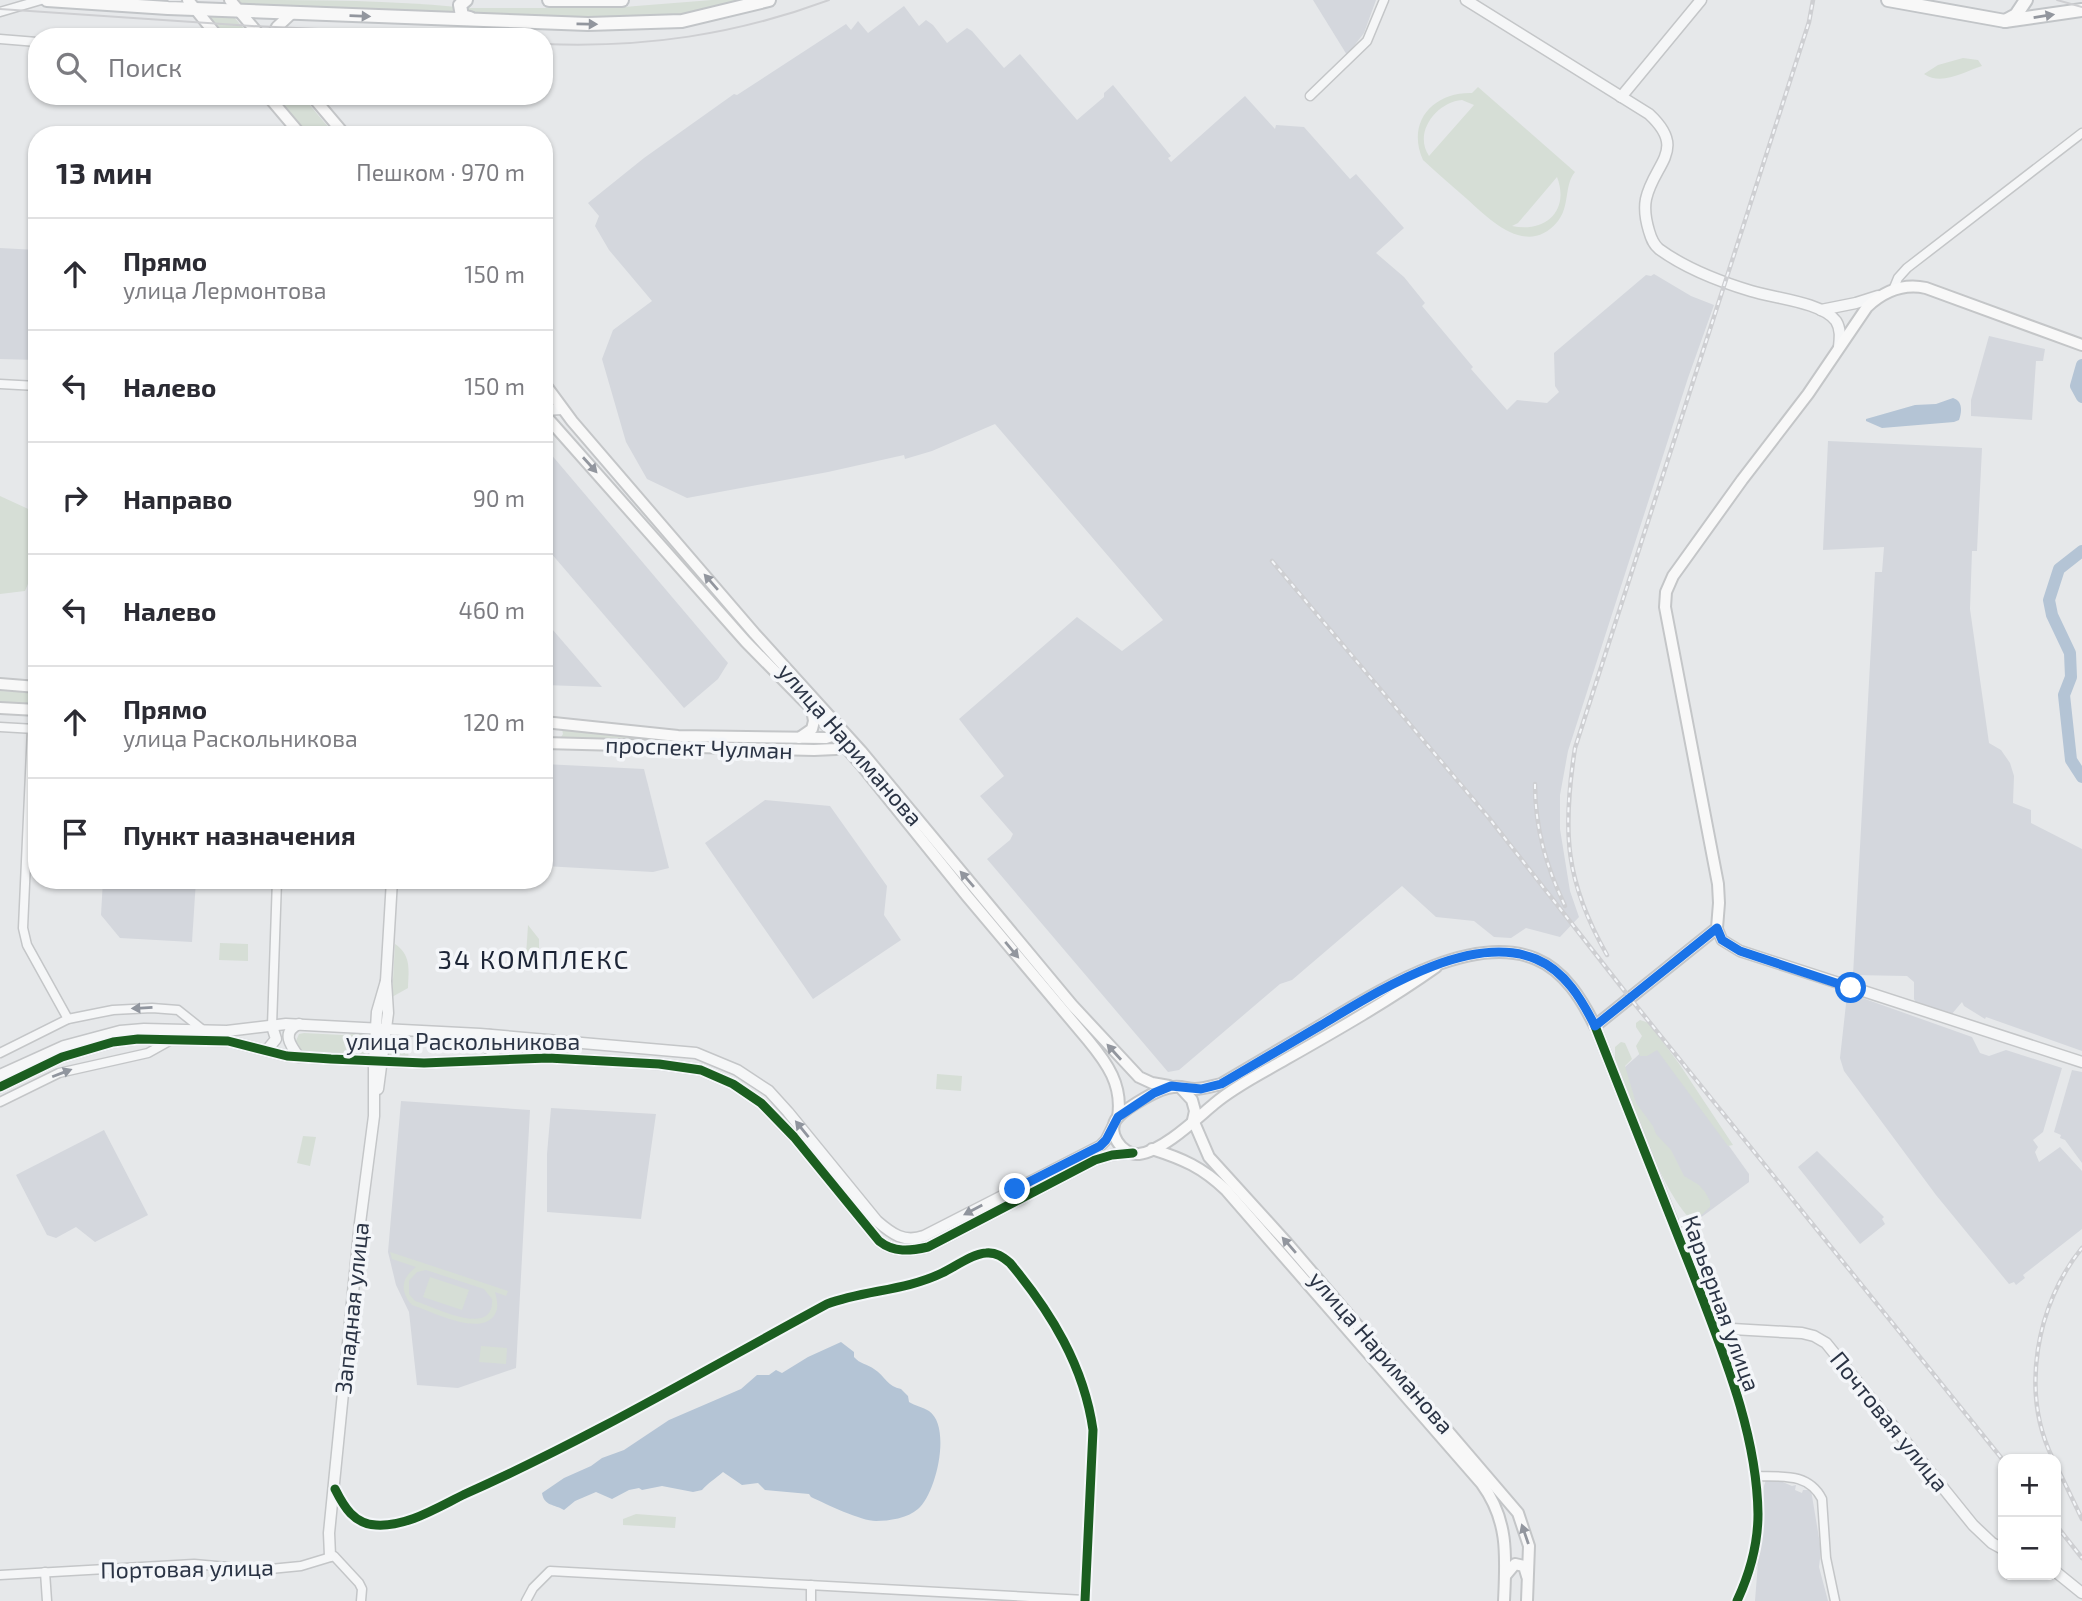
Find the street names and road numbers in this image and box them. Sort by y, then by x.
street label: улица Нариманова [772,657,929,832]
street label: проспект Чулман [605,730,793,765]
street label: улица Раскольникова [346,1027,580,1056]
street label: Карьерная улица [1676,1211,1767,1395]
street label: Западная улица [328,1221,375,1395]
street label: улица Нариманова [1303,1265,1460,1440]
street label: Почтовая улица [1824,1345,1955,1497]
street label: Портовая улица [100,1552,274,1585]

